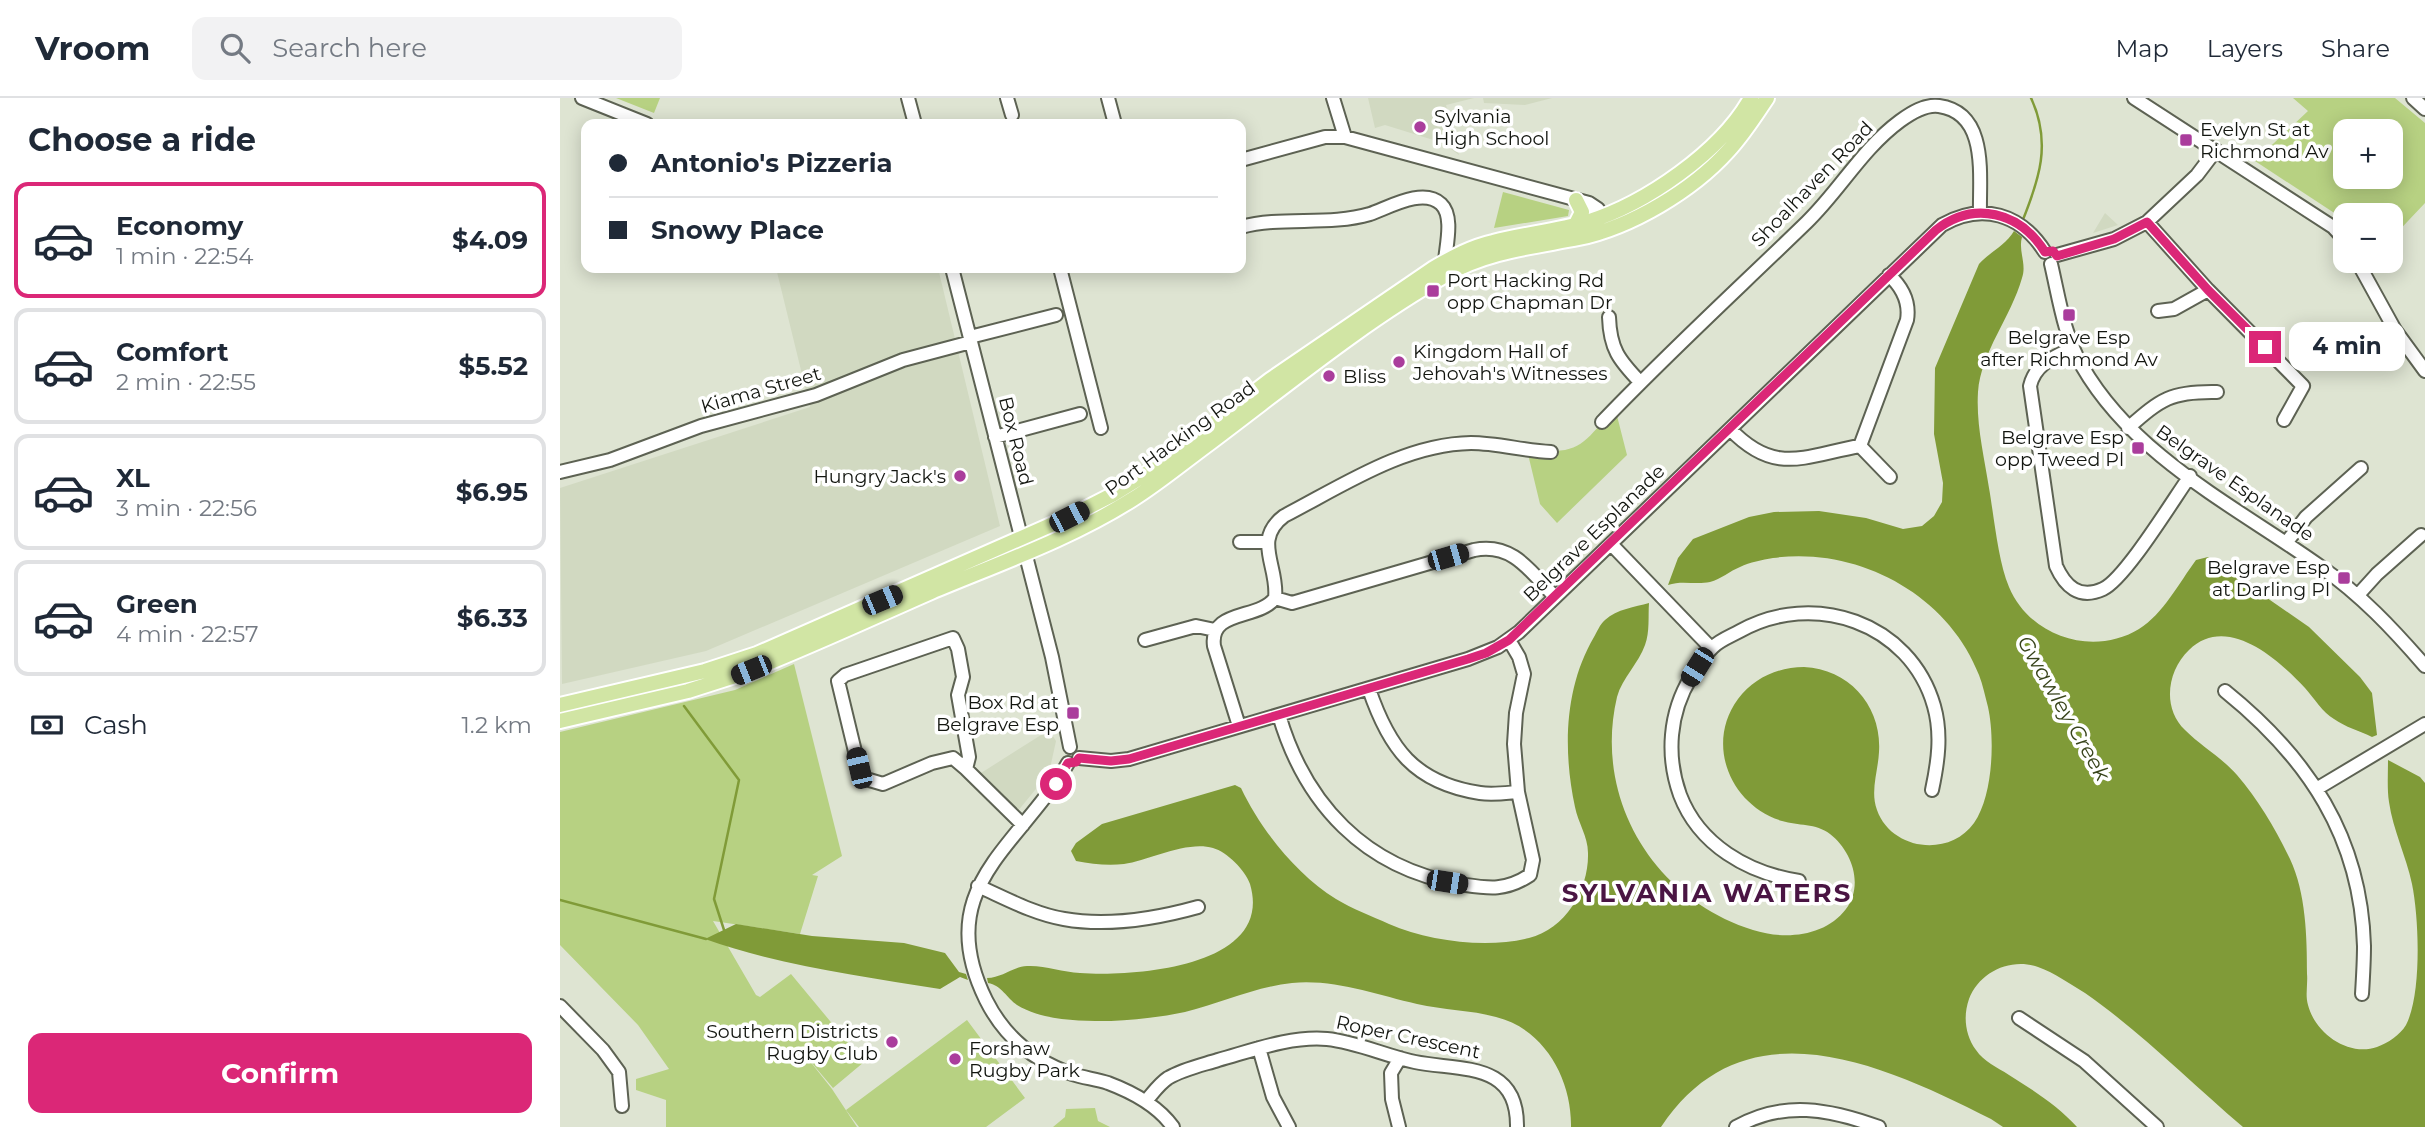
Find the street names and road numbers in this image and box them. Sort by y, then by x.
street label: Shoalhaven Road [1746,116,1878,252]
street label: Kiama Street [698,362,824,418]
street label: Port Hacking Road [1100,376,1260,500]
street label: Box Road [994,394,1038,488]
street label: Belgrave Esplanade [2152,420,2318,546]
street label: Belgrave Esplanade [1518,460,1670,606]
street label: Roper Crescent [1334,1010,1482,1064]

